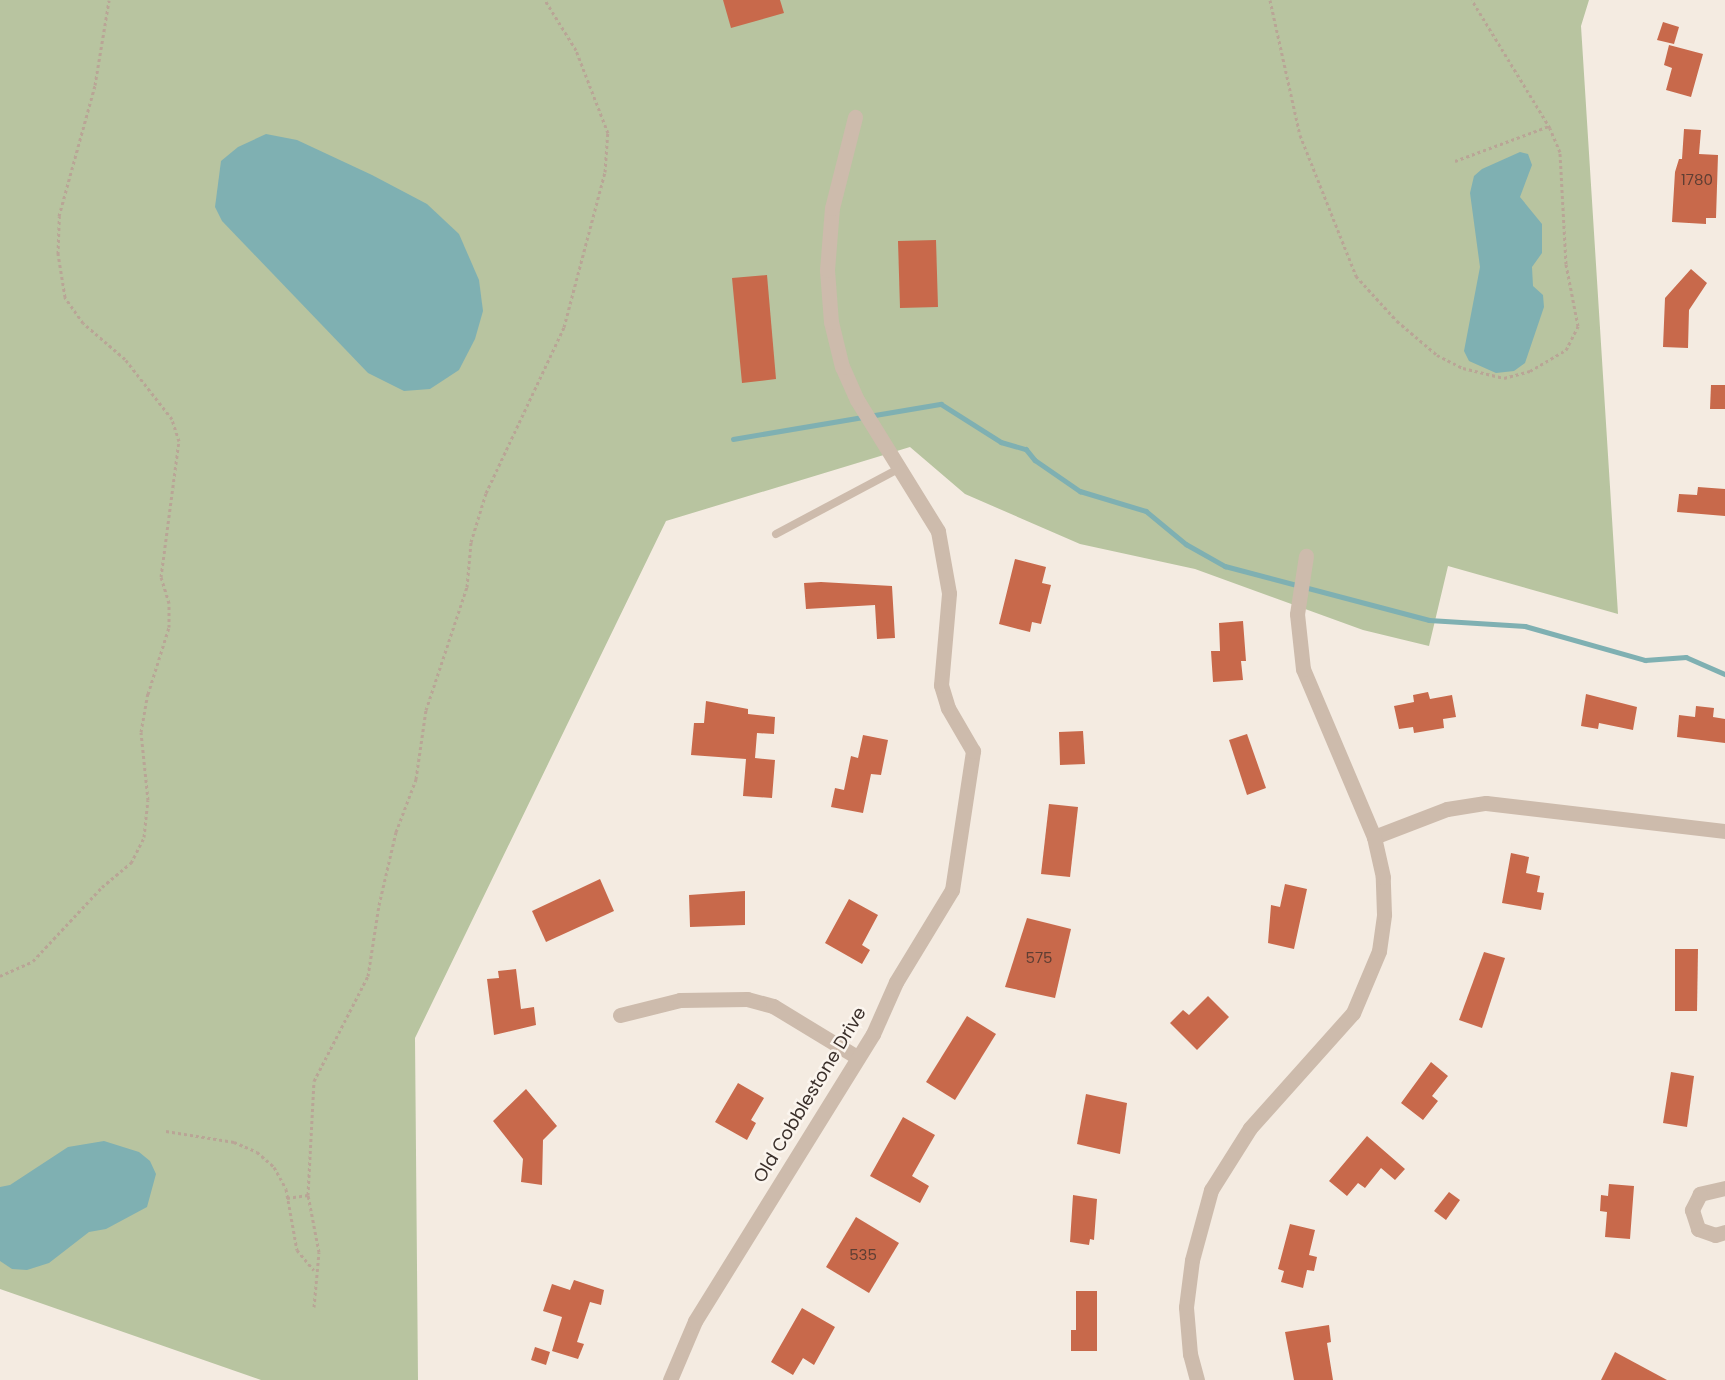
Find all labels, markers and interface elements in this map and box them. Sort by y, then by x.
house number: 1780 [1681,171,1713,189]
house number: 575 [1025,949,1053,967]
street label: Old Cobblestone Drive [749,1003,871,1187]
house number: 535 [849,1246,877,1264]

